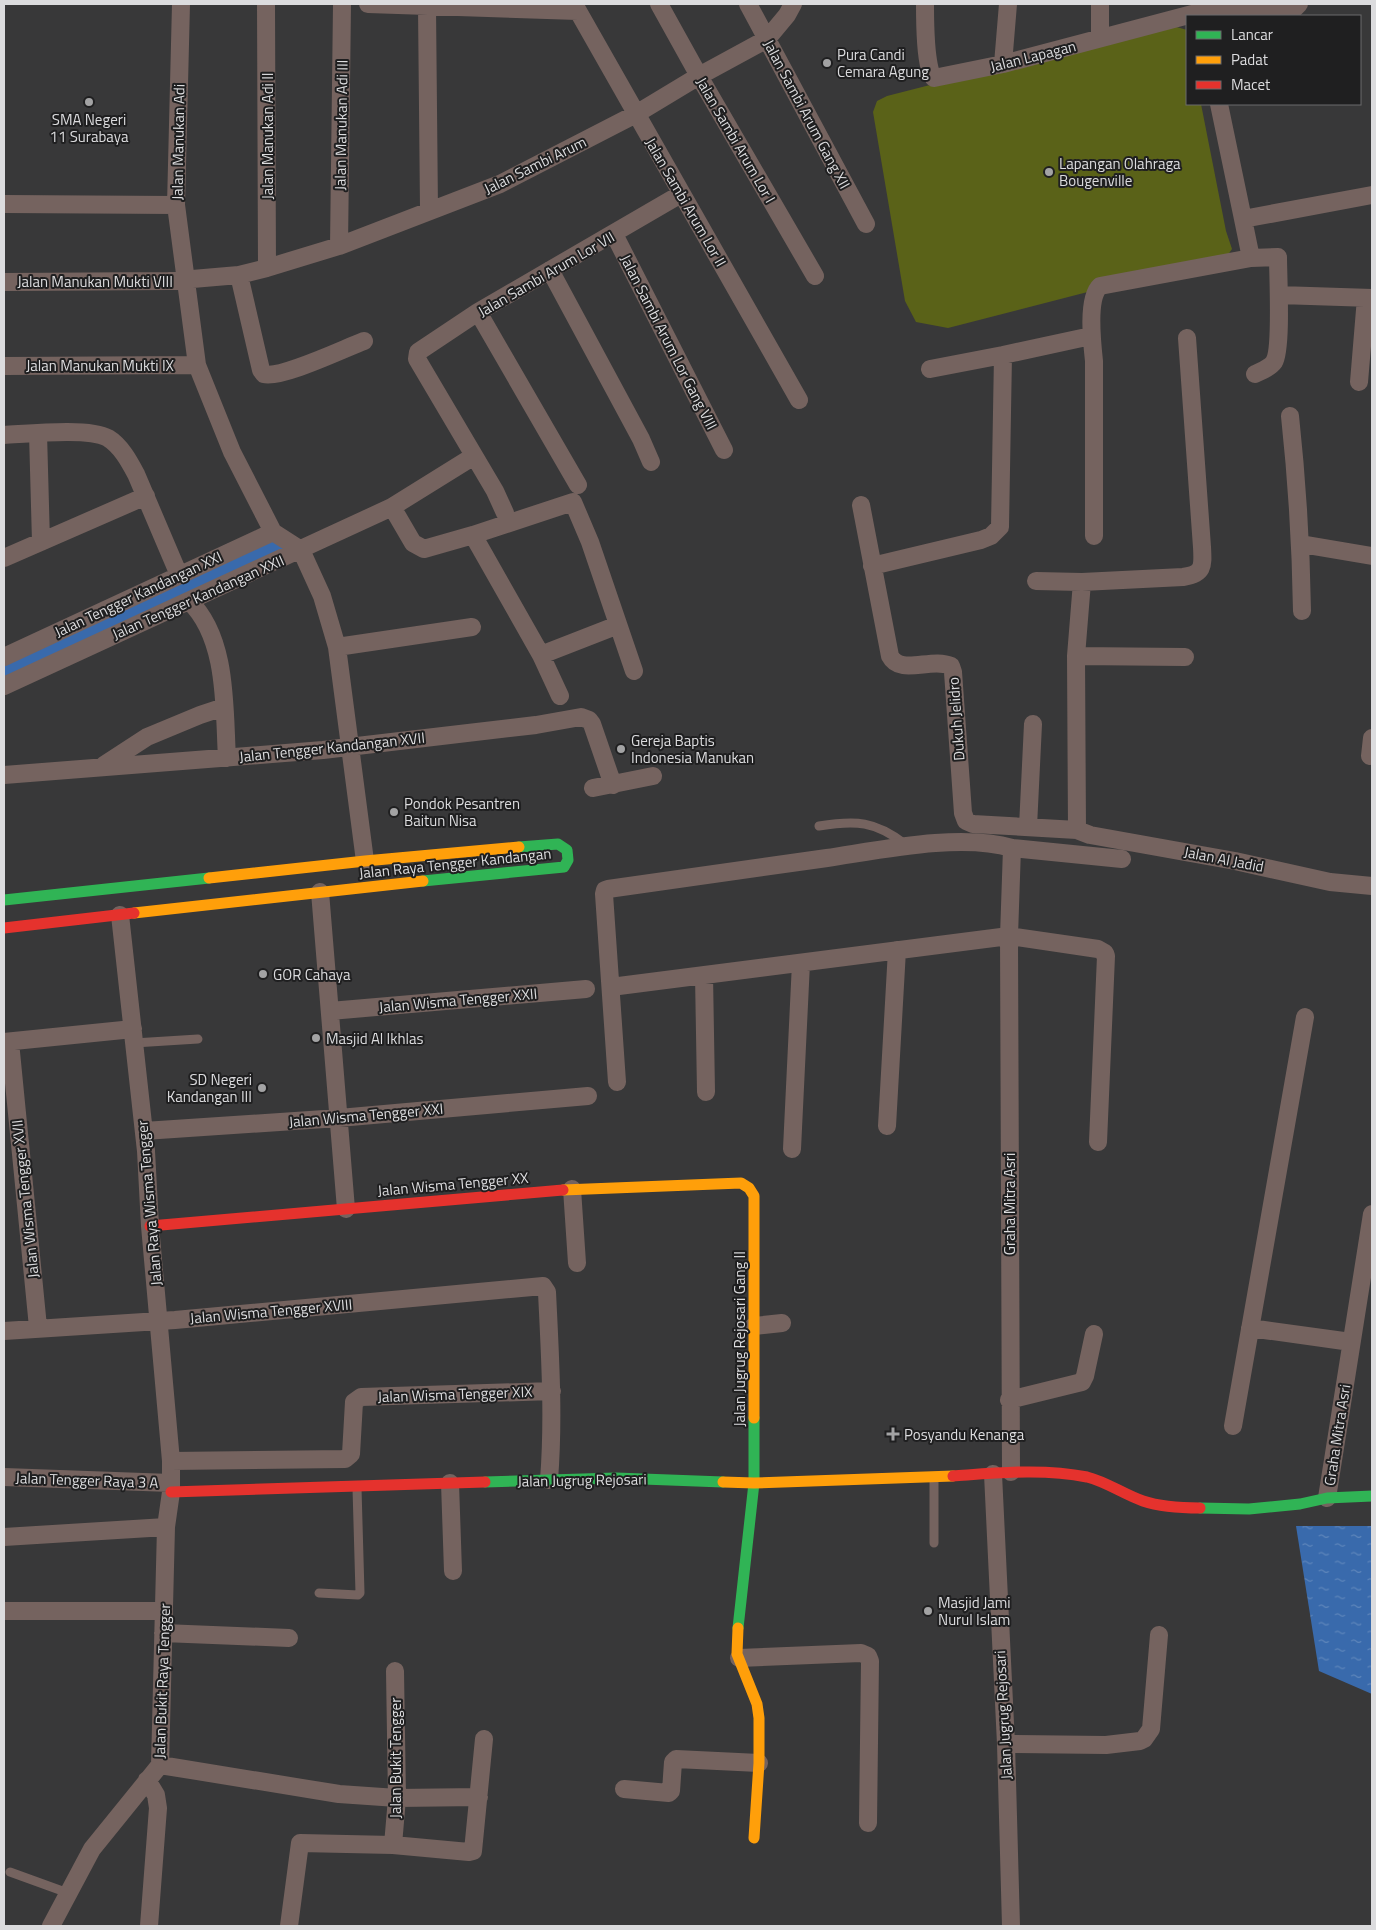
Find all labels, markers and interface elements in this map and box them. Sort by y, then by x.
legend [1186,15,1361,105]
text: Lancar [1231,23,1273,46]
street label: Jalan Lapagan [988,34,1078,78]
street label: Jalan Sambi Arum Gang XII [758,35,856,193]
place label: Pura Candi Cemara Agung [837,43,929,83]
text: Padat [1231,48,1269,71]
marker: Pura Candi Cemara Agung [821,57,833,69]
street label: Jalan Manukan Adi III [328,59,354,191]
street label: Jalan Manukan Adi II [256,72,279,200]
street label: Jalan Sambi Arum Lor I [691,73,781,207]
text: Macet [1231,73,1271,96]
street label: Jalan Manukan Adi [165,84,191,200]
marker: SMA Negeri 11 Surabaya [83,96,95,108]
place label: SMA Negeri 11 Surabaya [50,108,129,148]
street label: Jalan Sambi Arum [480,130,590,200]
street label: Jalan Sambi Arum Lor II [640,133,732,271]
place label: Lapangan Olahraga Bougenville [1059,152,1181,192]
marker: Lapangan Olahraga Bougenville [1043,166,1055,178]
street label: Jalan Sambi Arum Lor VII [473,225,619,323]
street label: Jalan Sambi Arum Lor Gang VIII [615,250,723,434]
street label: Jalan Manukan Mukti VIII [17,270,173,293]
street label: Jalan Manukan Mukti IX [26,354,175,377]
street label: Jalan Tengger Kandangan XXI [50,545,226,643]
street label: Jalan Tengger Kandangan XXII [108,549,288,645]
street label: Dukuh Jelidro [942,676,970,762]
street label: Jalan Tengger Kandangan XVII [238,726,426,768]
place label: Gereja Baptis Indonesia Manukan [631,729,754,769]
marker: Gereja Baptis Indonesia Manukan [615,743,627,755]
place label: Pondok Pesantren Baitun Nisa [404,792,520,832]
marker: Pondok Pesantren Baitun Nisa [388,806,400,818]
street label: Jalan Al Jadid [1182,840,1266,878]
street label: Jalan Raya Tengger Kandangan [358,841,552,885]
place label: GOR Cahaya [273,963,351,986]
marker: GOR Cahaya [257,968,269,980]
street label: Jalan Wisma Tengger XXII [378,982,538,1018]
place label: Masjid Al Ikhlas [326,1027,424,1050]
marker: Masjid Al Ikhlas [310,1032,322,1044]
place label: SD Negeri Kandangan III [167,1068,252,1108]
marker: SD Negeri Kandangan III [256,1082,268,1094]
street label: Jalan Wisma Tengger XXI [288,1097,444,1133]
street label: Jalan Wisma Tengger XVII [5,1119,45,1279]
street label: Jalan Raya Wisma Tengger [130,1119,168,1287]
street label: Graha Mitra Asri [998,1153,1021,1255]
street label: Jalan Wisma Tengger XX [377,1166,530,1202]
street label: Jalan Jugrug Rejosari Gang II [728,1251,751,1427]
street label: Jalan Wisma Tengger XVIII [189,1292,353,1330]
street label: Jalan Wisma Tengger XIX [377,1380,534,1408]
street label: Graha Mitra Asri [1318,1383,1356,1487]
place label: Posyandu Kenanga [904,1423,1025,1446]
marker: Posyandu Kenanga [886,1427,900,1441]
street label: Jalan Tengger Raya 3 A [15,1466,159,1494]
street label: Jalan Jugrug Rejosari [517,1467,647,1493]
place label: Masjid Jami Nurul Islam [938,1591,1011,1631]
street label: Jalan Bukit Raya Tengger [148,1603,176,1759]
marker: Masjid Jami Nurul Islam [922,1605,934,1617]
street label: Jalan Jugrug Rejosari [988,1650,1018,1780]
street label: Jalan Bukit Tengger [384,1698,407,1818]

